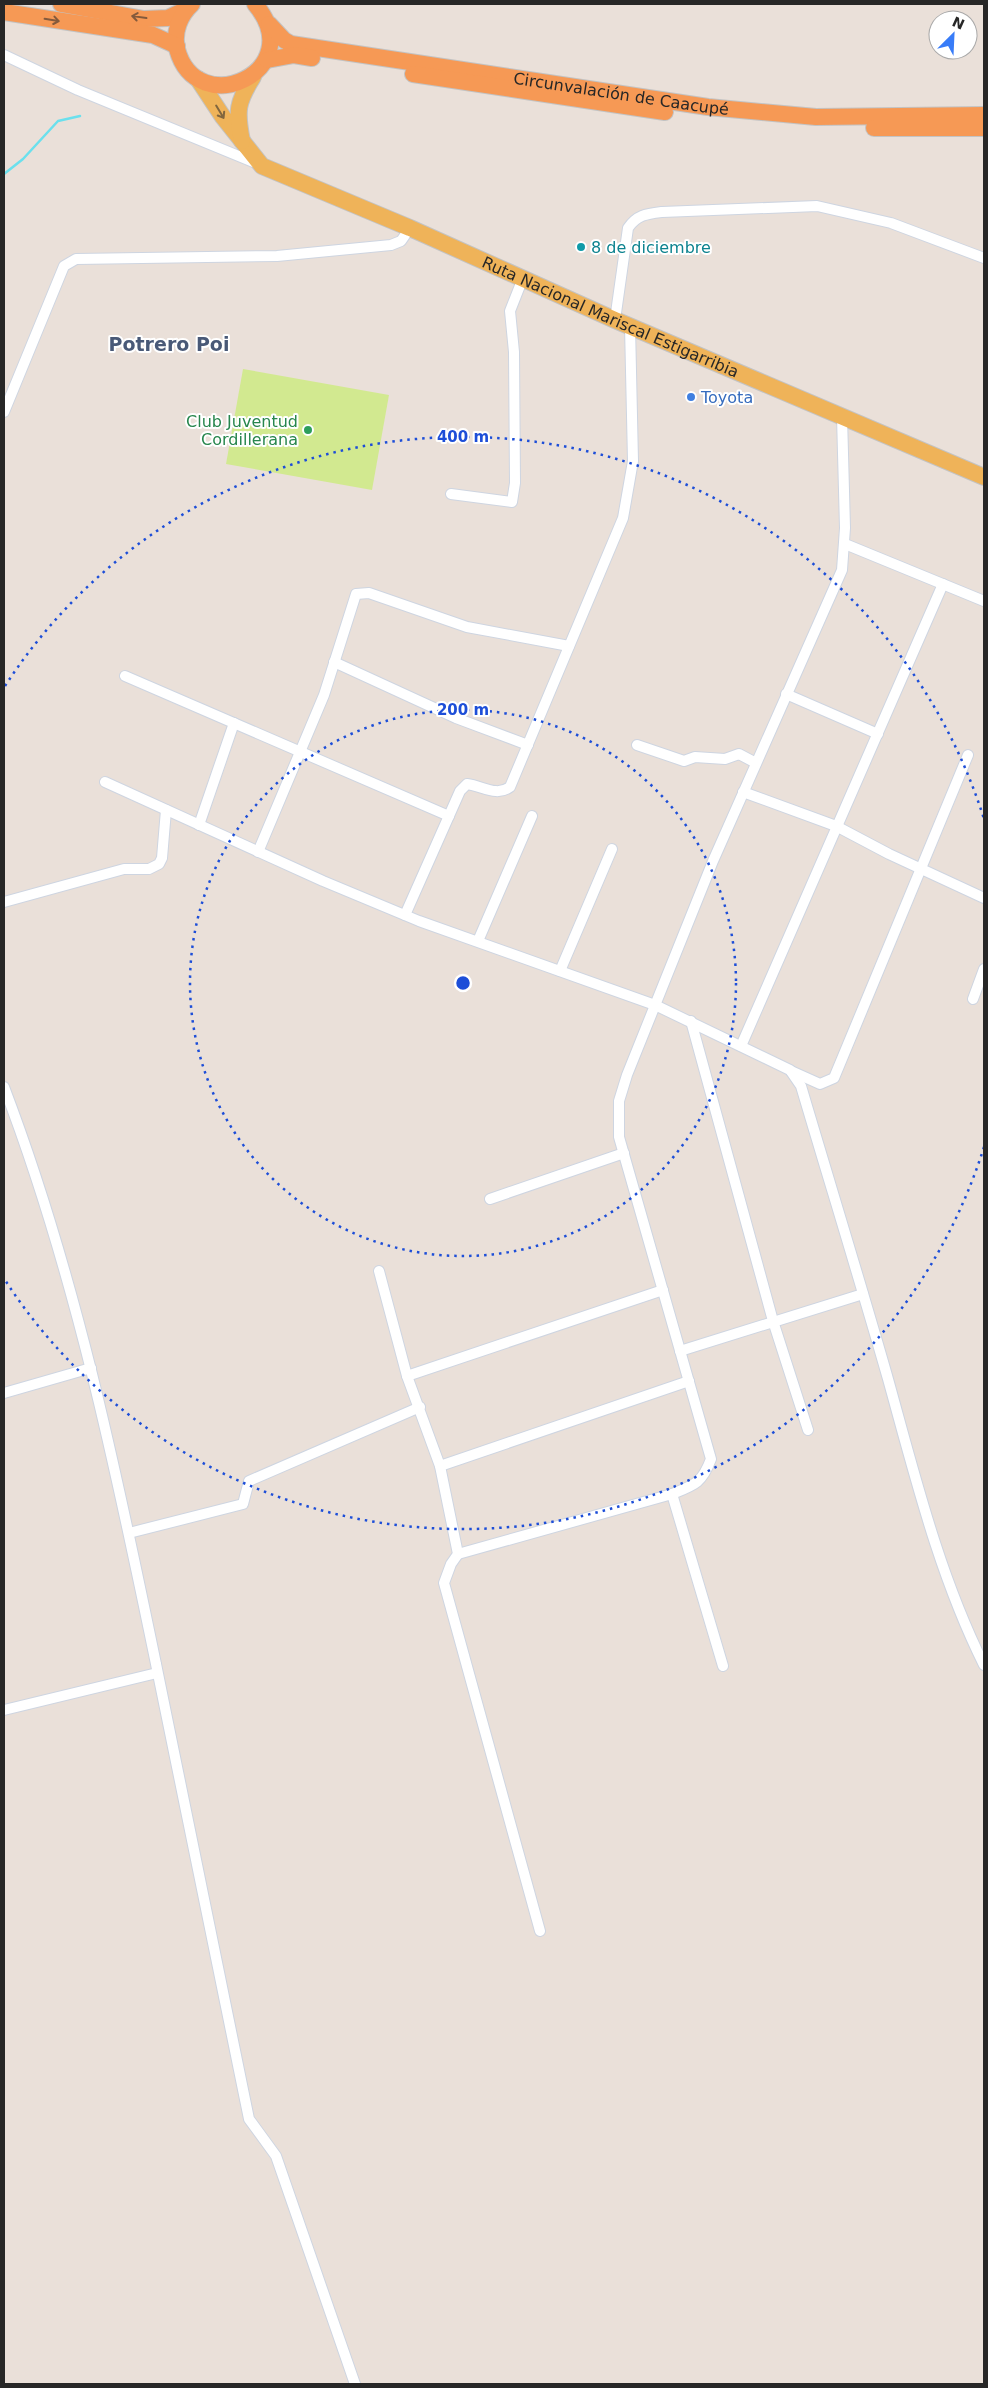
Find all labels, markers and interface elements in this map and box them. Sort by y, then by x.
north arrow [928,10,978,60]
one-way arrow [131,12,147,22]
text: N [950,13,967,33]
one-way arrow [44,15,60,25]
street label: Circunvalación de Caacupé [512,68,730,118]
one-way arrow [216,105,226,119]
place label: 8 de diciembre [591,238,711,257]
marker: 8 de diciembre [575,241,587,253]
street label: Ruta Nacional Mariscal Estigarribia [479,252,742,381]
district label: Potrero Poi [109,333,229,355]
place label: Toyota [700,388,753,407]
marker: Toyota [685,391,697,403]
place label: Club Juventud Cordillerana [186,412,298,449]
marker: Club Juventud Cordillerana [302,424,314,436]
text: 400 m [437,428,489,446]
text: 200 m [437,701,489,719]
centre of rings [454,974,472,992]

